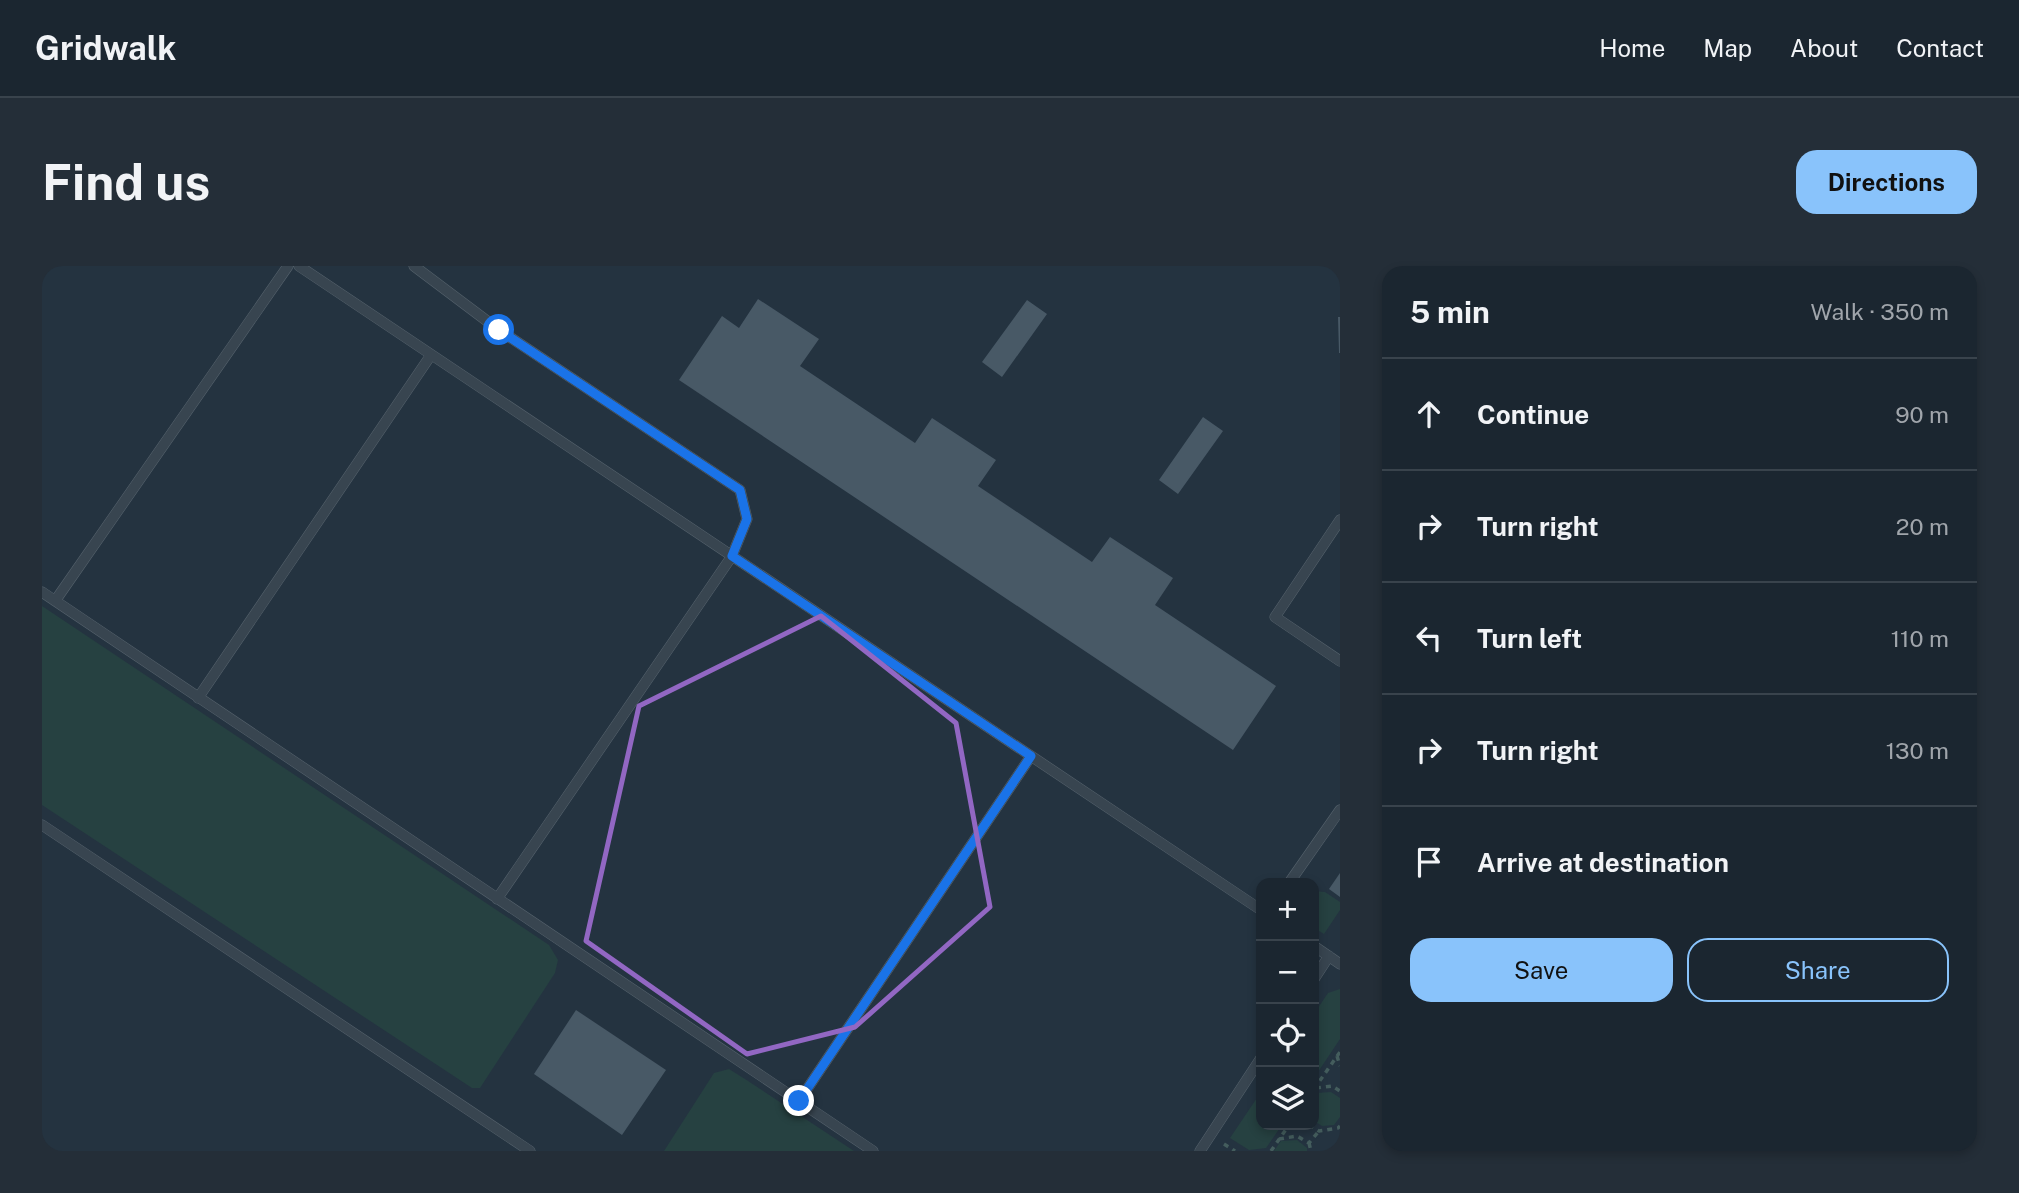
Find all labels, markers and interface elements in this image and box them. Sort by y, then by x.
text: Gridwalk [35,29,176,67]
text: Home [1599,34,1665,62]
text: Map [1703,34,1752,62]
text: About [1790,34,1858,62]
text: Contact [1896,34,1984,62]
button: Directions [1796,150,1977,214]
text: Find us [42,153,210,211]
text: 5 min [1410,294,1490,330]
text: Walk · 350 m [1810,298,1949,325]
route start [483,314,514,345]
icon: ahead [1410,395,1448,433]
text: Continue [1477,399,1589,430]
text: 90 m [1895,401,1949,428]
icon: right [1410,507,1448,545]
text: Turn right [1477,511,1599,542]
text: 20 m [1896,513,1949,540]
icon: left [1410,619,1448,657]
text: Turn left [1477,623,1582,654]
text: 110 m [1891,625,1949,652]
icon: right [1410,731,1448,769]
text: Turn right [1477,735,1599,766]
text: 130 m [1886,737,1949,764]
icon: arrive [1410,843,1448,881]
text: Arrive at destination [1477,847,1729,878]
map controls [1256,878,1319,1130]
button: + [1256,878,1319,941]
button: Save [1410,938,1673,1002]
button: Share [1687,938,1949,1002]
button: − [1256,941,1319,1004]
button: locate [1256,1004,1319,1067]
button: layers [1256,1067,1319,1130]
route end [783,1085,814,1116]

